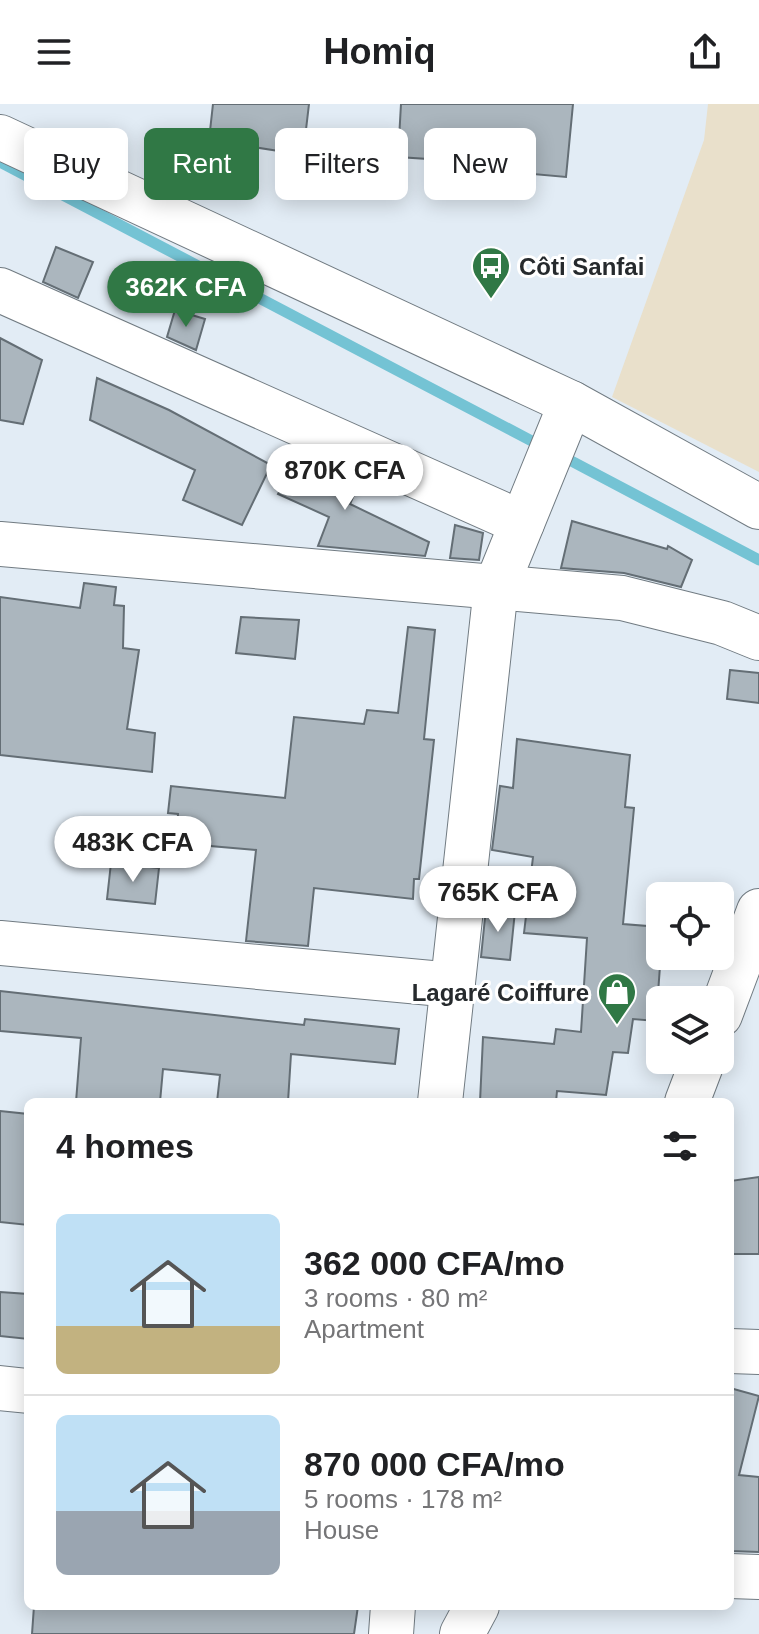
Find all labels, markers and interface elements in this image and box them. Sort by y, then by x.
icon: menu [32,30,76,74]
icon: share [683,30,727,74]
text: Homiq [324,31,436,72]
chip: Buy [24,128,128,200]
chip: Rent [144,128,259,200]
chip: Filters [275,128,408,200]
chip: New [424,128,536,200]
bus stop icon: Côti Sanfai [470,245,512,300]
place label: Côti Sanfai [519,253,644,280]
pin: 362K CFA [103,261,269,329]
text: 362K CFA [125,272,247,302]
pin: 870K CFA [262,444,428,512]
text: 870K CFA [284,455,406,485]
pin: 483K CFA [50,816,216,884]
text: 483K CFA [72,827,194,857]
pin: 765K CFA [415,866,581,934]
text: 765K CFA [437,877,559,907]
map controls [646,882,734,1074]
button: locate [646,882,734,970]
shop icon: Lagaré Coiffure [596,971,638,1026]
place label: Lagaré Coiffure [412,979,589,1006]
button: layers [646,986,734,1074]
icon: filters [658,1124,702,1168]
text: 4 homes [56,1127,194,1165]
text: 362 000 CFA/mo [304,1244,565,1282]
icon: home [120,1246,216,1342]
text: 3 rooms · 80 m² [304,1283,488,1313]
text: Apartment [304,1314,424,1344]
text: 870 000 CFA/mo [304,1445,565,1483]
icon: home [120,1447,216,1543]
text: 5 rooms · 178 m² [304,1484,502,1514]
text: House [304,1515,379,1545]

